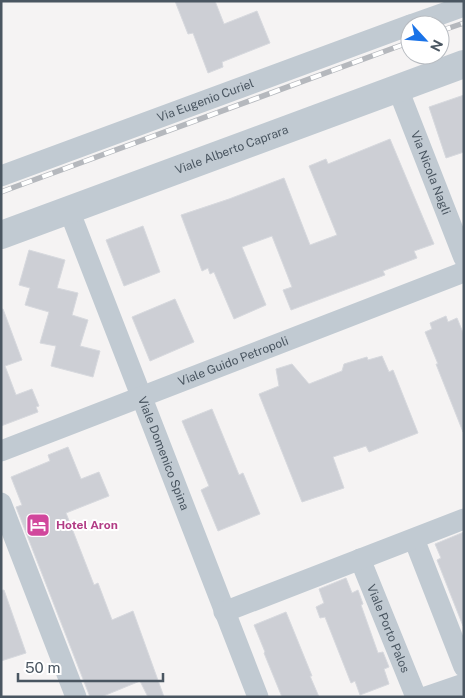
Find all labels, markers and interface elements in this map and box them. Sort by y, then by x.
north arrow [400,15,450,65]
text: N [427,37,446,54]
street label: Via Eugenio Curiel [155,76,256,125]
street label: Viale Alberto Caprara [173,122,290,177]
street label: Via Nicola Nagli [408,129,453,217]
street label: Viale Guido Petropoli [176,334,290,389]
street label: Viale Domenico Spina [135,394,192,512]
hotel icon: Hotel Aron [25,512,51,538]
place label: Hotel Aron [56,518,118,532]
street label: Viale Porto Palos [364,582,412,675]
scale bar [18,650,162,682]
text: 50 m [25,659,60,676]

